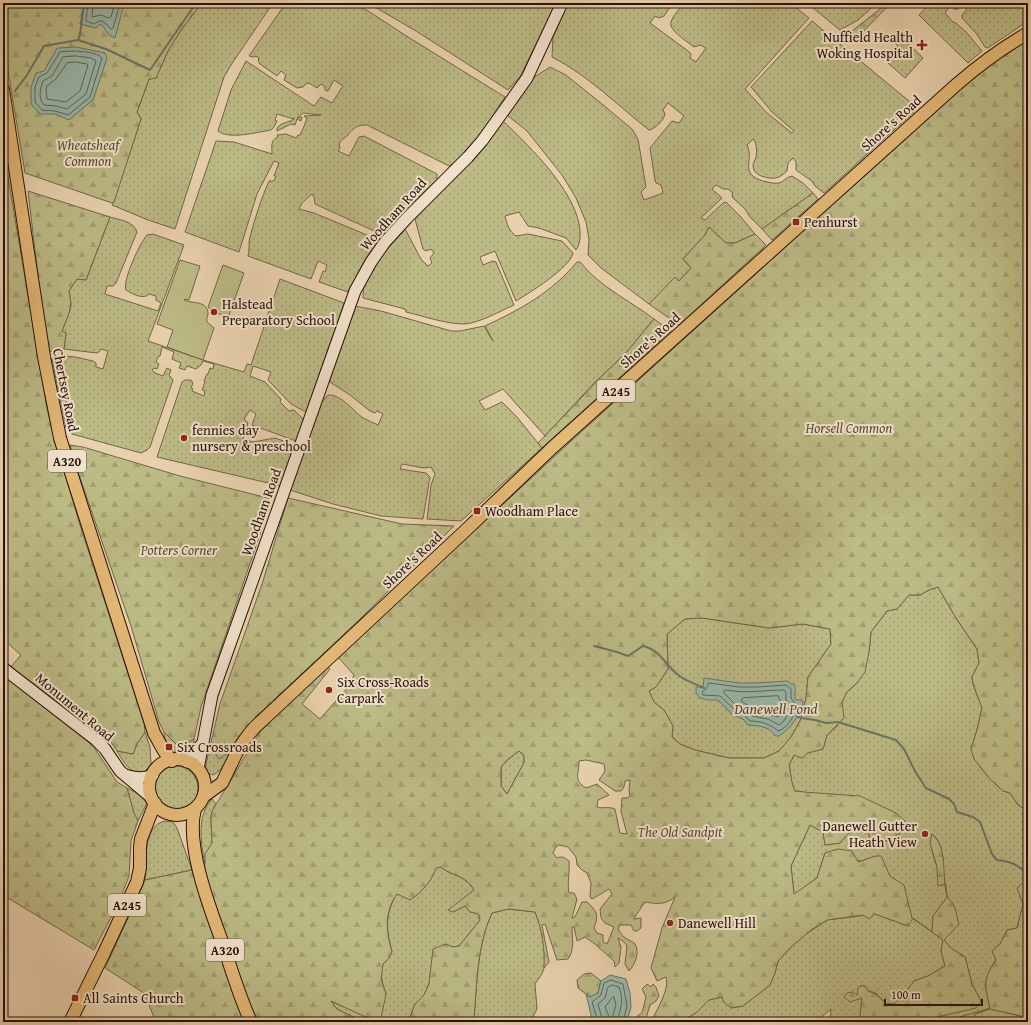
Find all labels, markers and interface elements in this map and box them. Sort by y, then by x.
place label: Nuffield Health Woking Hospital [817,27,913,63]
marker: Nuffield Health Woking Hospital [916,39,928,51]
street label: Shore's Road [856,90,926,156]
park label: Wheatsheaf Common [57,135,122,171]
street label: Woodham Road [355,173,431,255]
place label: Penhurst [804,212,858,232]
marker: Penhurst [791,217,801,227]
place label: Halstead Preparatory School [222,294,335,330]
marker: Halstead Preparatory School [209,307,219,317]
street label: Shore's Road [615,307,685,373]
street label: Chertsey Road [48,347,84,434]
road number: A245 [597,380,635,402]
park label: Horsell Common [805,418,892,438]
place label: fennies day nursery & preschool [192,420,311,456]
marker: fennies day nursery & preschool [179,433,189,443]
road number: A320 [48,450,86,472]
street label: Woodham Road [236,465,286,558]
place label: Woodham Place [485,501,578,521]
marker: Woodham Place [472,506,482,516]
street label: Shore's Road [378,527,447,593]
park label: Potters Corner [140,540,218,560]
street label: Monument Road [31,668,119,746]
place label: Six Cross-Roads Carpark [337,672,429,708]
marker: Six Cross-Roads Carpark [324,685,334,695]
water label: Danewell Pond [733,698,818,719]
place label: Six Crossroads [177,737,262,757]
marker: Six Crossroads [164,742,174,752]
place label: Danewell Gutter Heath View [822,816,917,852]
park label: The Old Sandpit [638,822,723,842]
marker: Danewell Gutter Heath View [920,829,930,839]
road number: A245 [108,894,146,916]
place label: Danewell Hill [678,913,756,933]
marker: Danewell Hill [665,918,675,928]
road number: A320 [206,939,244,961]
scale bar [885,981,982,1007]
text: 100 m [891,986,921,1003]
place label: All Saints Church [83,988,184,1008]
marker: All Saints Church [70,993,80,1003]

